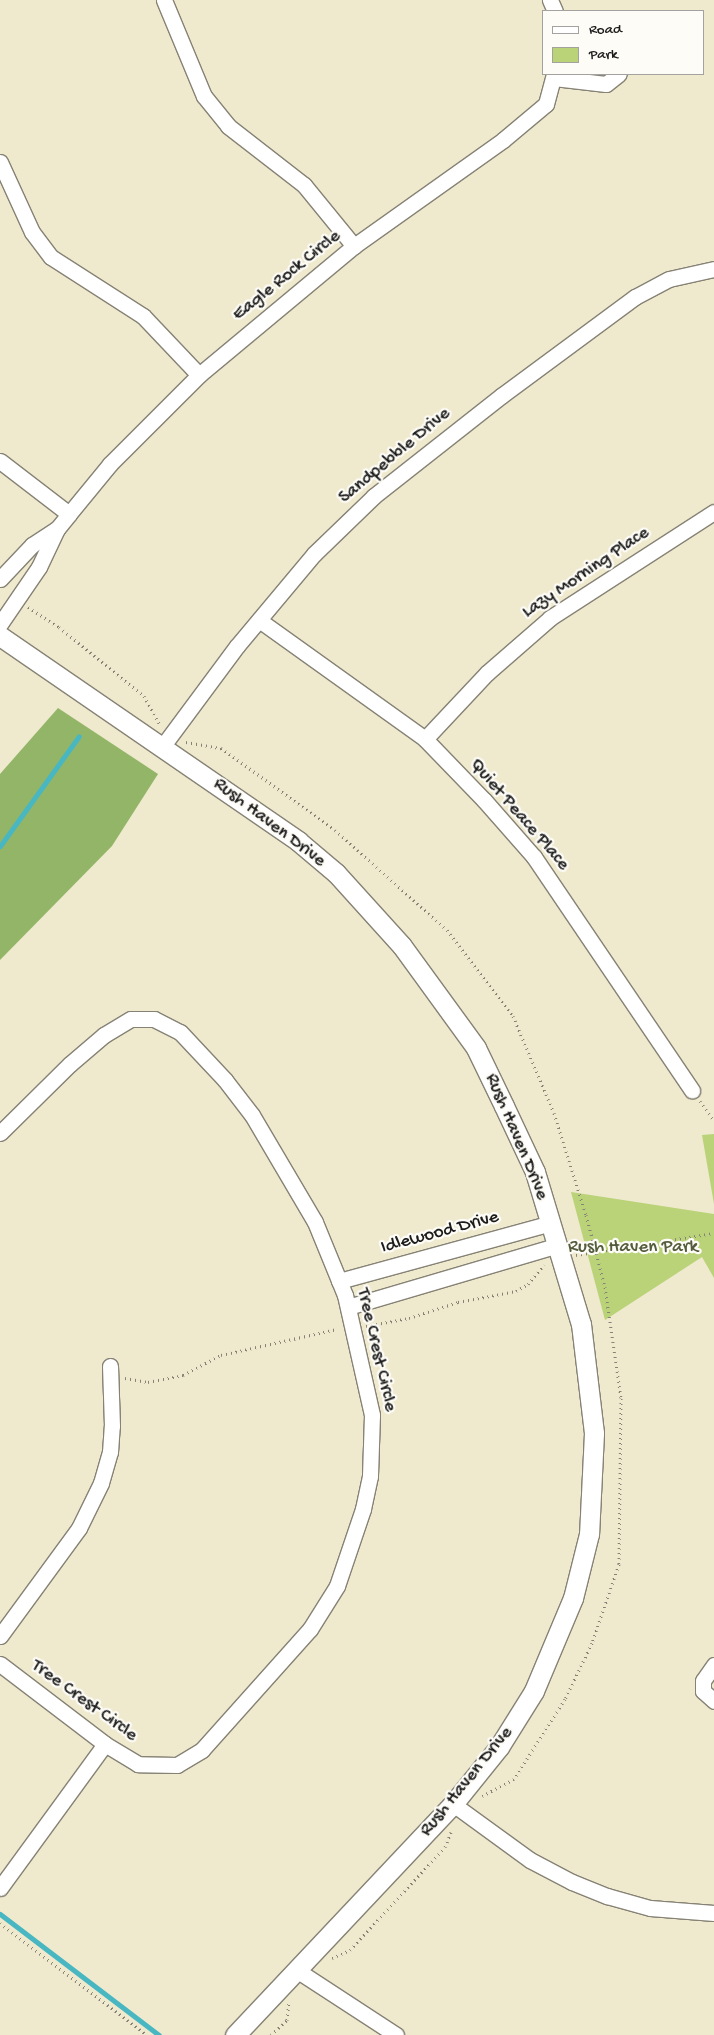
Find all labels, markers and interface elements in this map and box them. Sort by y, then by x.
legend [542,10,704,75]
text: Road [589,21,622,39]
text: Park [589,46,618,64]
street label: Eagle Rock Circle [228,225,346,327]
street label: Sandpebble Drive [335,403,455,509]
street label: Lazy Morning Place [518,522,654,624]
street label: Quiet Peace Place [464,754,574,876]
street label: Rush Haven Drive [208,773,330,873]
street label: Rush Haven Drive [479,1070,553,1204]
street label: Idlewood Drive [379,1206,501,1260]
park label: Rush Haven Park [568,1237,698,1259]
street label: Tree Crest Circle [351,1286,401,1414]
street label: Tree Crest Circle [26,1655,142,1747]
street label: Rush Haven Drive [416,1722,518,1842]

